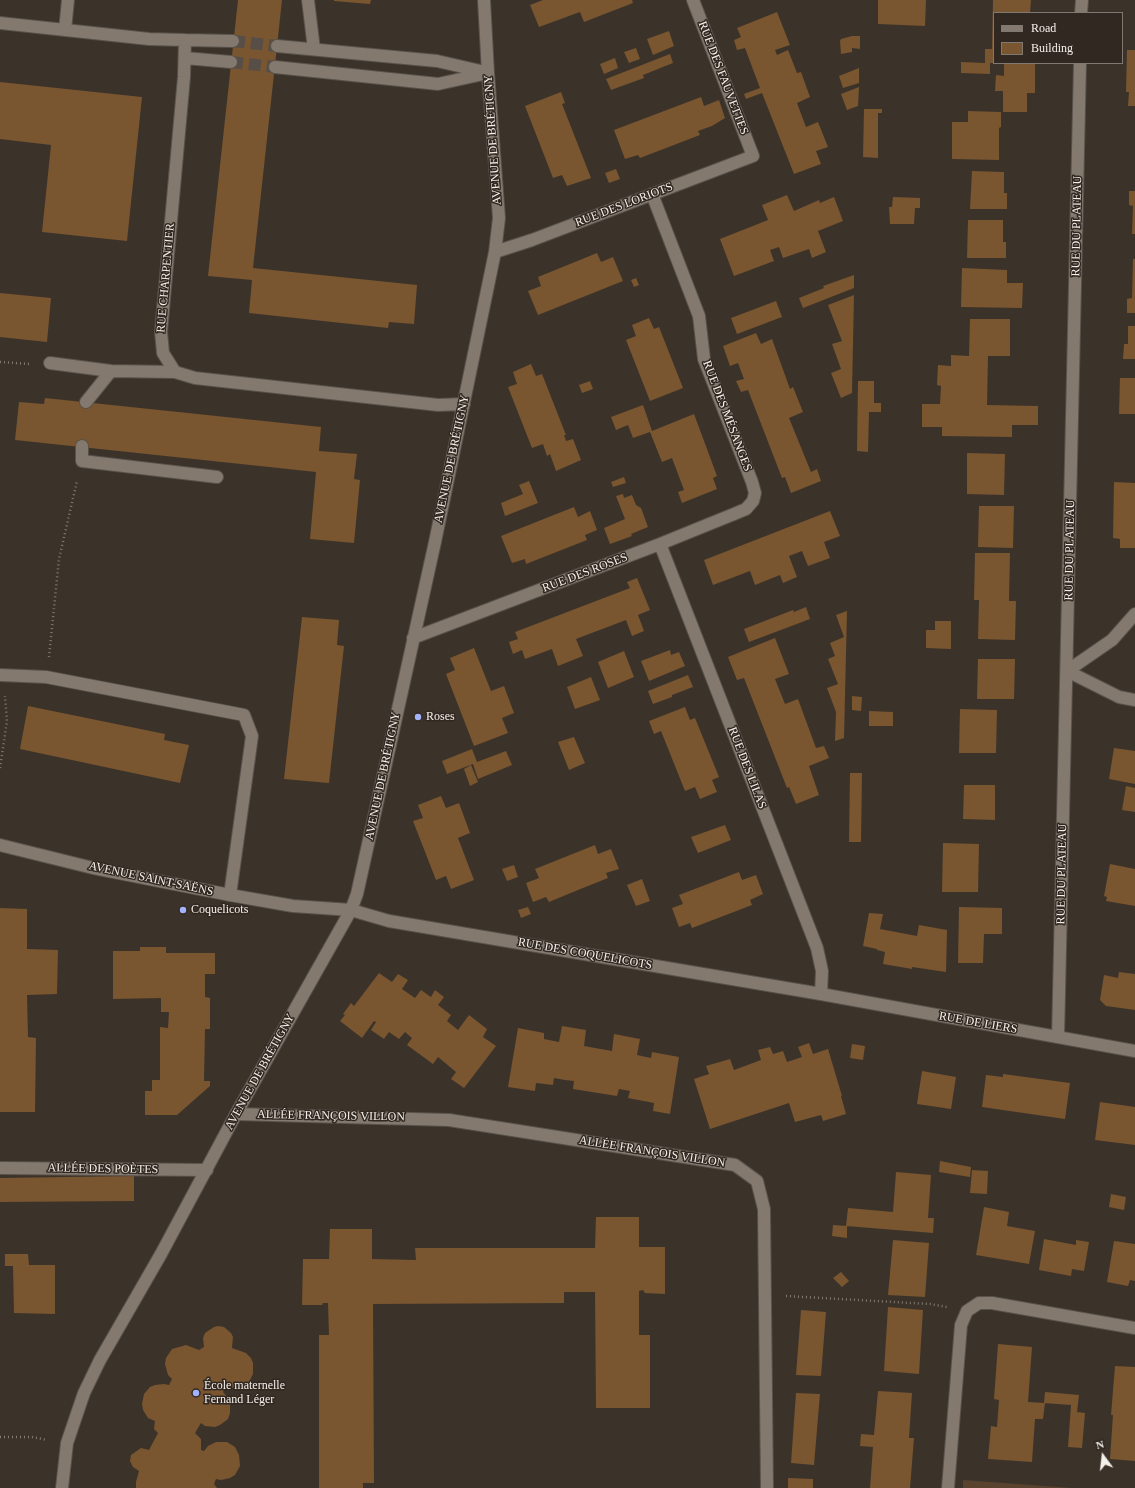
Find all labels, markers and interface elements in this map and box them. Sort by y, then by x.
legend [993,12,1123,64]
street label: RUE DES FAUVETTES [695,19,751,137]
text: Road [1031,21,1056,35]
text: Building [1031,41,1073,55]
street label: AVENUE DE BRÉTIGNY [481,74,505,206]
street label: RUE DU PLATEAU [1069,176,1085,276]
street label: RUE DES LORIOTS [573,180,675,230]
street label: RUE CHARPENTIER [154,223,178,333]
street label: RUE DES MÉSANGES [699,359,755,473]
street label: AVENUE DE BRÉTIGNY [431,394,473,524]
street label: RUE DU PLATEAU [1062,500,1078,600]
street label: RUE DES ROSES [540,550,630,596]
place label: Roses [426,710,455,724]
street label: AVENUE DE BRÉTIGNY [362,711,404,841]
marker: Roses [413,712,423,722]
street label: RUE DES LILAS [725,725,769,811]
street label: RUE DU PLATEAU [1054,824,1070,924]
street label: AVENUE SAINT-SAËNS [87,859,215,899]
place label: Coquelicots [191,903,248,917]
marker: Coquelicots [178,905,188,915]
street label: RUE DES COQUELICOTS [517,935,653,973]
street label: RUE DE LIERS [938,1009,1018,1037]
street label: AVENUE DE BRÉTIGNY [222,1011,298,1133]
street label: ALLÉE FRANÇOIS VILLON [257,1108,405,1124]
street label: ALLÉE FRANÇOIS VILLON [578,1133,726,1171]
street label: ALLÉE DES POÈTES [48,1161,158,1177]
place label: École maternelle Fernand Léger [204,1379,285,1407]
marker: École maternelle Fernand Léger [191,1388,201,1398]
north arrow [1083,1436,1123,1476]
text: N [1094,1438,1105,1451]

